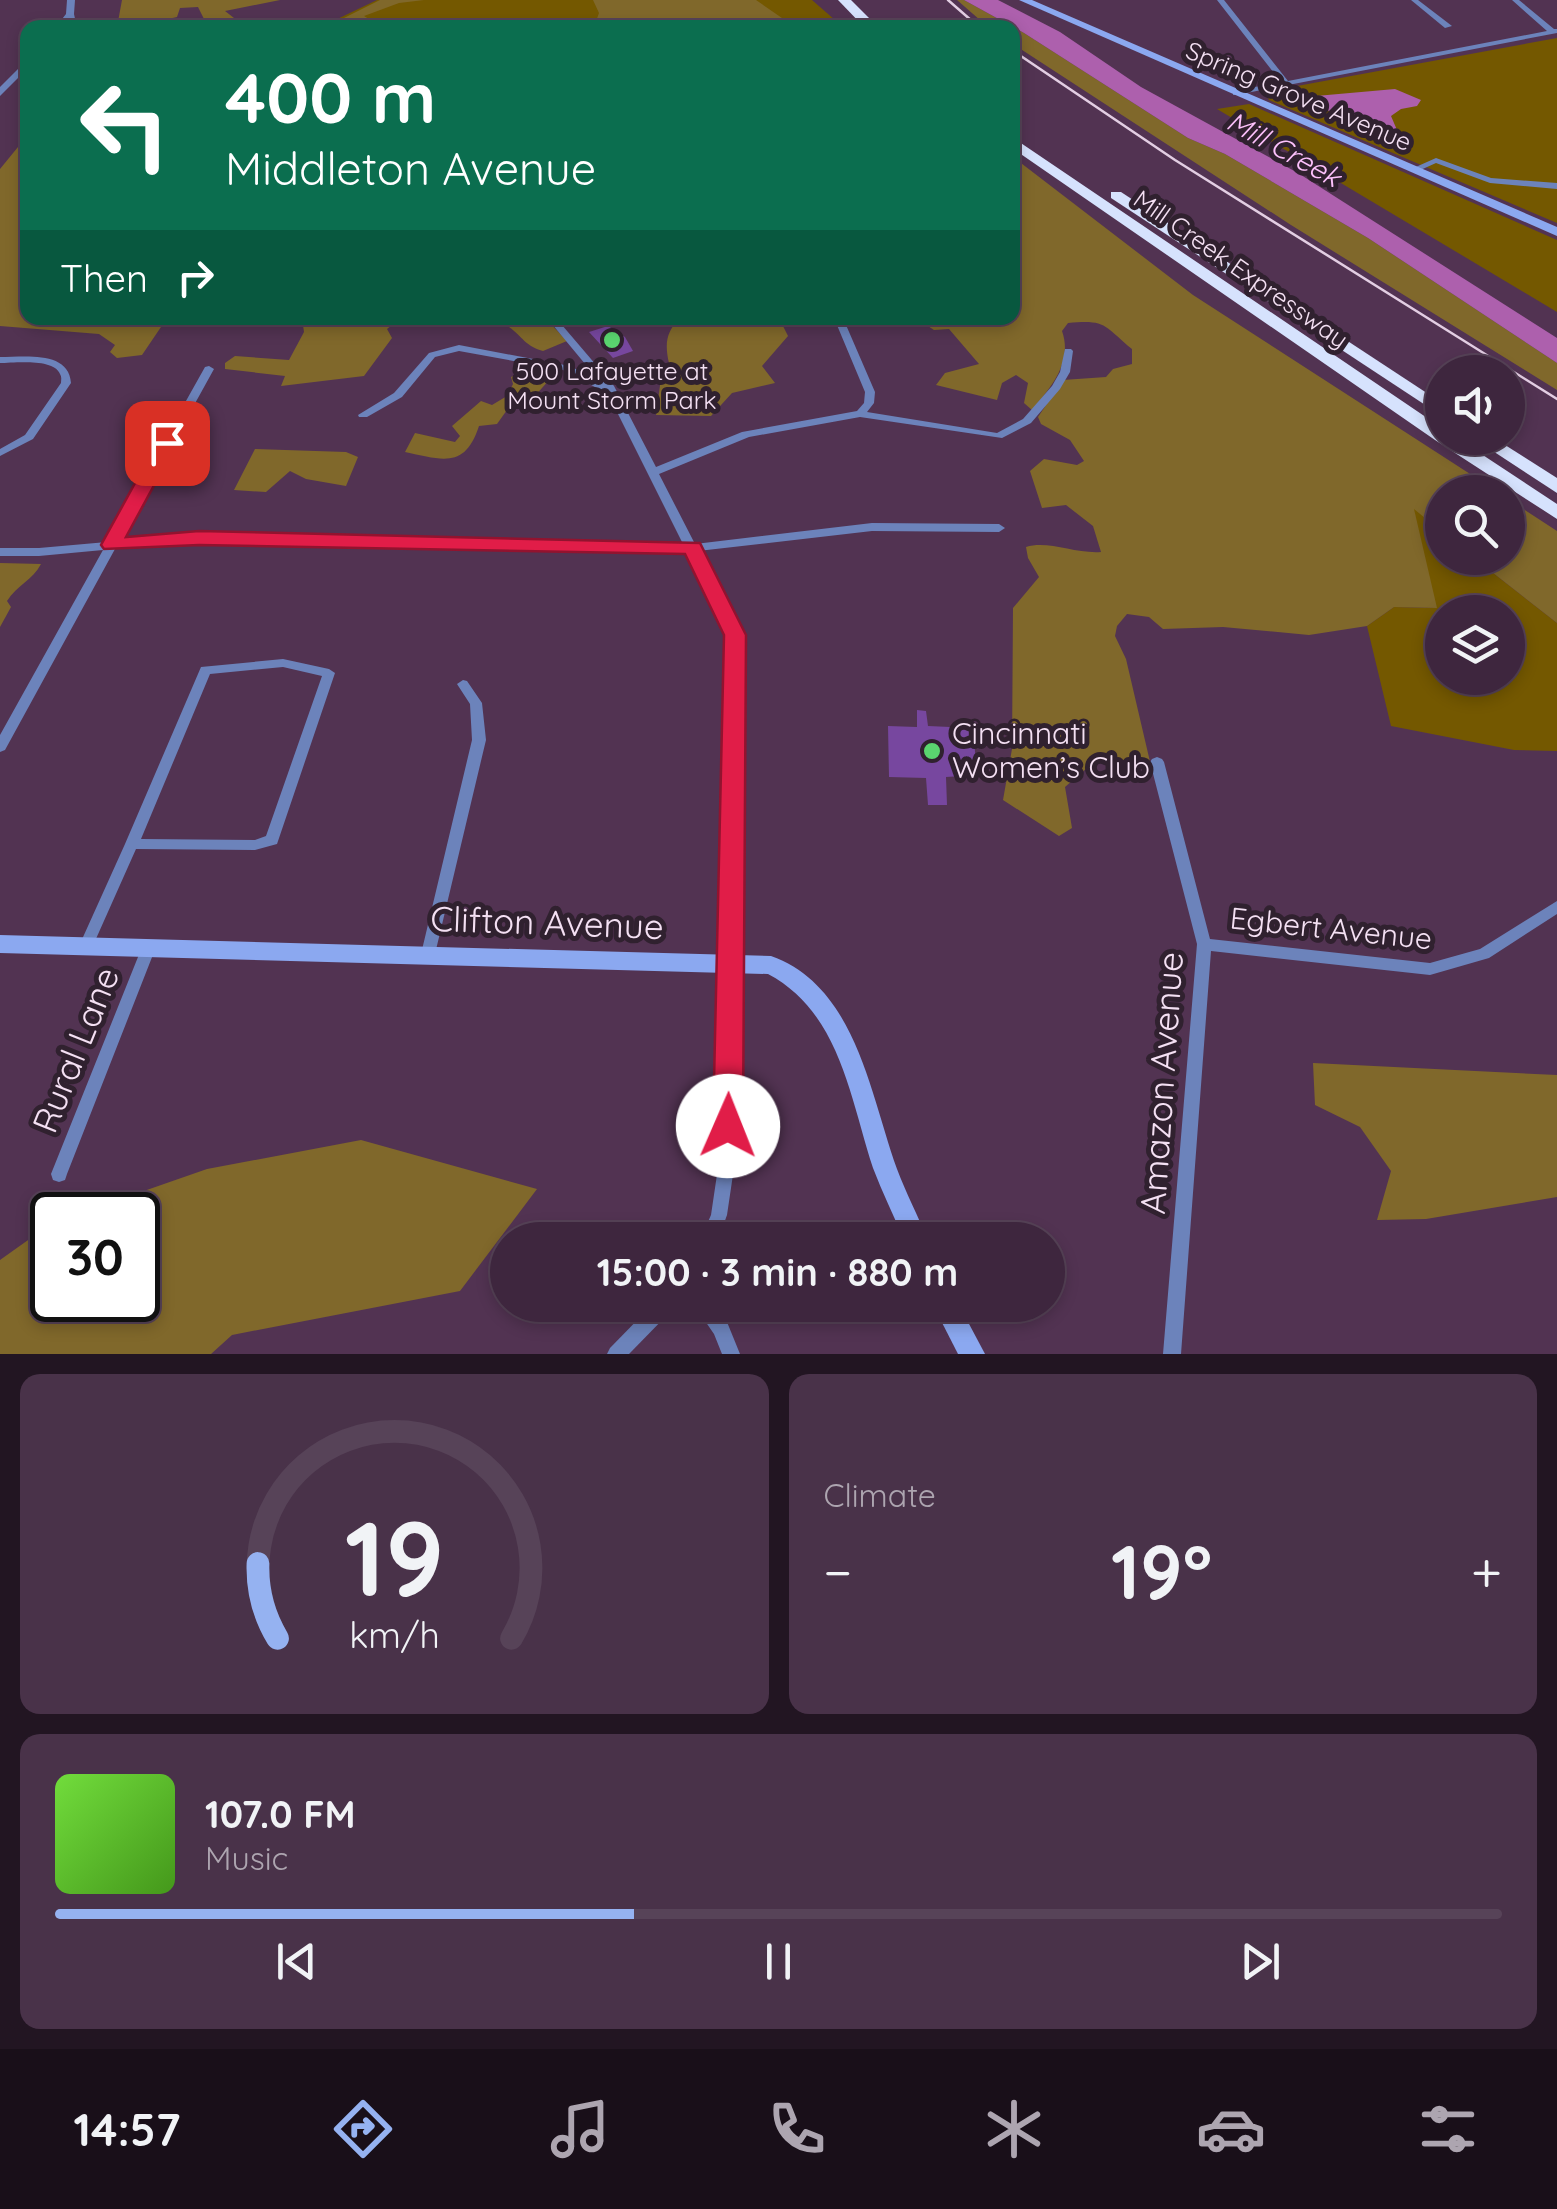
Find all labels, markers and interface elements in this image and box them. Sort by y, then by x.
street label: Spring Grove Avenue [1182,34,1417,157]
text: 400 m [225,53,436,141]
icon: left [60,60,190,190]
water label: Mill Creek [1221,103,1350,196]
text: Middleton Avenue [225,140,596,196]
street label: Mill Creek Expressway [1128,183,1354,354]
icon: right [168,250,223,305]
text: Then [60,254,148,302]
marker: 500 Lafayette at Mount Storm Park [601,329,623,351]
place label: 500 Lafayette at Mount Storm Park [507,355,717,415]
map controls [1425,355,1525,695]
button: sound [1425,355,1525,455]
pin [125,401,210,486]
icon: arrive [140,416,195,471]
button: search [1425,475,1525,575]
button: layers [1425,595,1525,695]
place label: Cincinnati Women’s Club [952,714,1150,786]
marker: Cincinnati Women’s Club [921,740,943,762]
street label: Clifton Avenue [430,896,664,948]
street label: Egbert Avenue [1228,898,1434,958]
street label: Amazon Avenue [1130,950,1192,1216]
street label: Rural Lane [22,960,128,1139]
position arrow [676,1074,780,1178]
speed limit sign: 30 [30,1192,160,1322]
text: 15:00 · 3 min · 880 m [597,1248,958,1296]
text: Climate [824,1475,936,1515]
text: 19 [344,1492,444,1622]
text: 19° [1111,1524,1212,1618]
text: − [824,1537,852,1606]
text: + [1471,1537,1502,1606]
text: km/h [349,1612,440,1657]
text: 107.0 FM [205,1790,356,1838]
text: Music [205,1838,288,1878]
icon: previous [269,1934,324,1989]
icon: pause [751,1934,806,1989]
icon: next [1233,1934,1288,1989]
icon: directions [328,2094,398,2164]
icon: music [545,2094,615,2164]
icon: phone [762,2094,832,2164]
icon: climate [979,2094,1049,2164]
icon: car [1196,2094,1266,2164]
icon: filters [1413,2094,1483,2164]
text: 14:57 [74,2101,180,2157]

